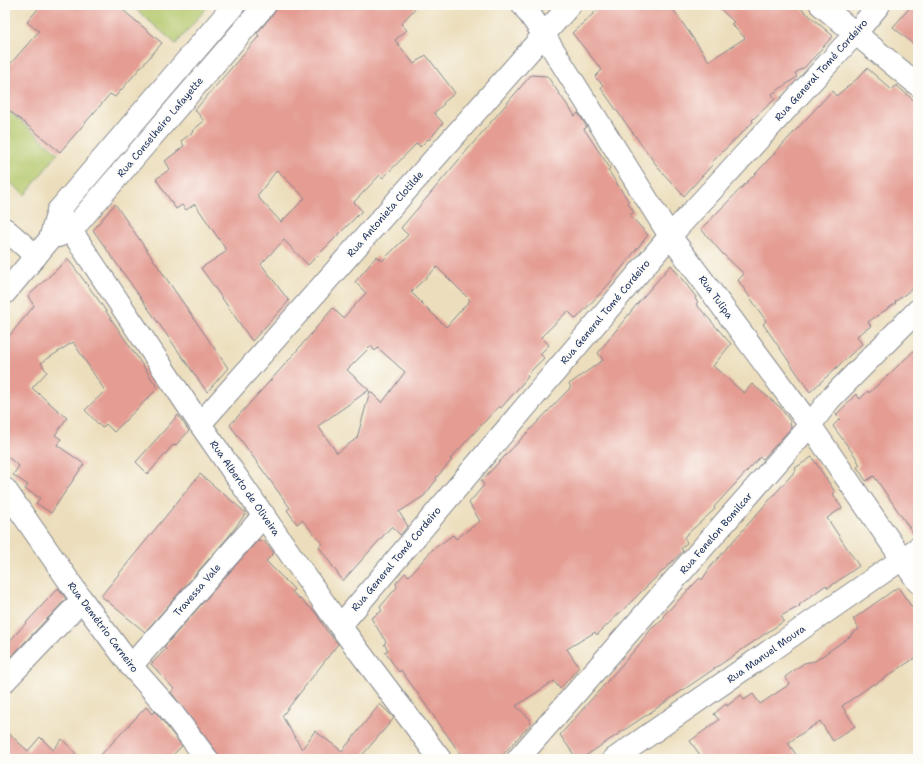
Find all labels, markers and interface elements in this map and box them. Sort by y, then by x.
street label: Rua General Tomé Cordeiro [772,16,870,124]
street label: Rua Conselheiro Lafayette [114,74,206,180]
street label: Rua Antonieta Clotilde [344,168,426,260]
street label: Rua General Tomé Cordeiro [557,257,653,367]
street label: Rua Tulipa [696,273,737,322]
street label: Rua Alberto de Oliveira [207,438,283,539]
street label: Rua Fenelon Bomilcar [677,489,755,577]
street label: Rua General Tomé Cordeiro [348,504,444,614]
street label: Travessa Vale [171,561,224,619]
street label: Rua Demétrio Carneiro [65,579,141,675]
street label: Rua Manuel Moura [724,622,808,686]

